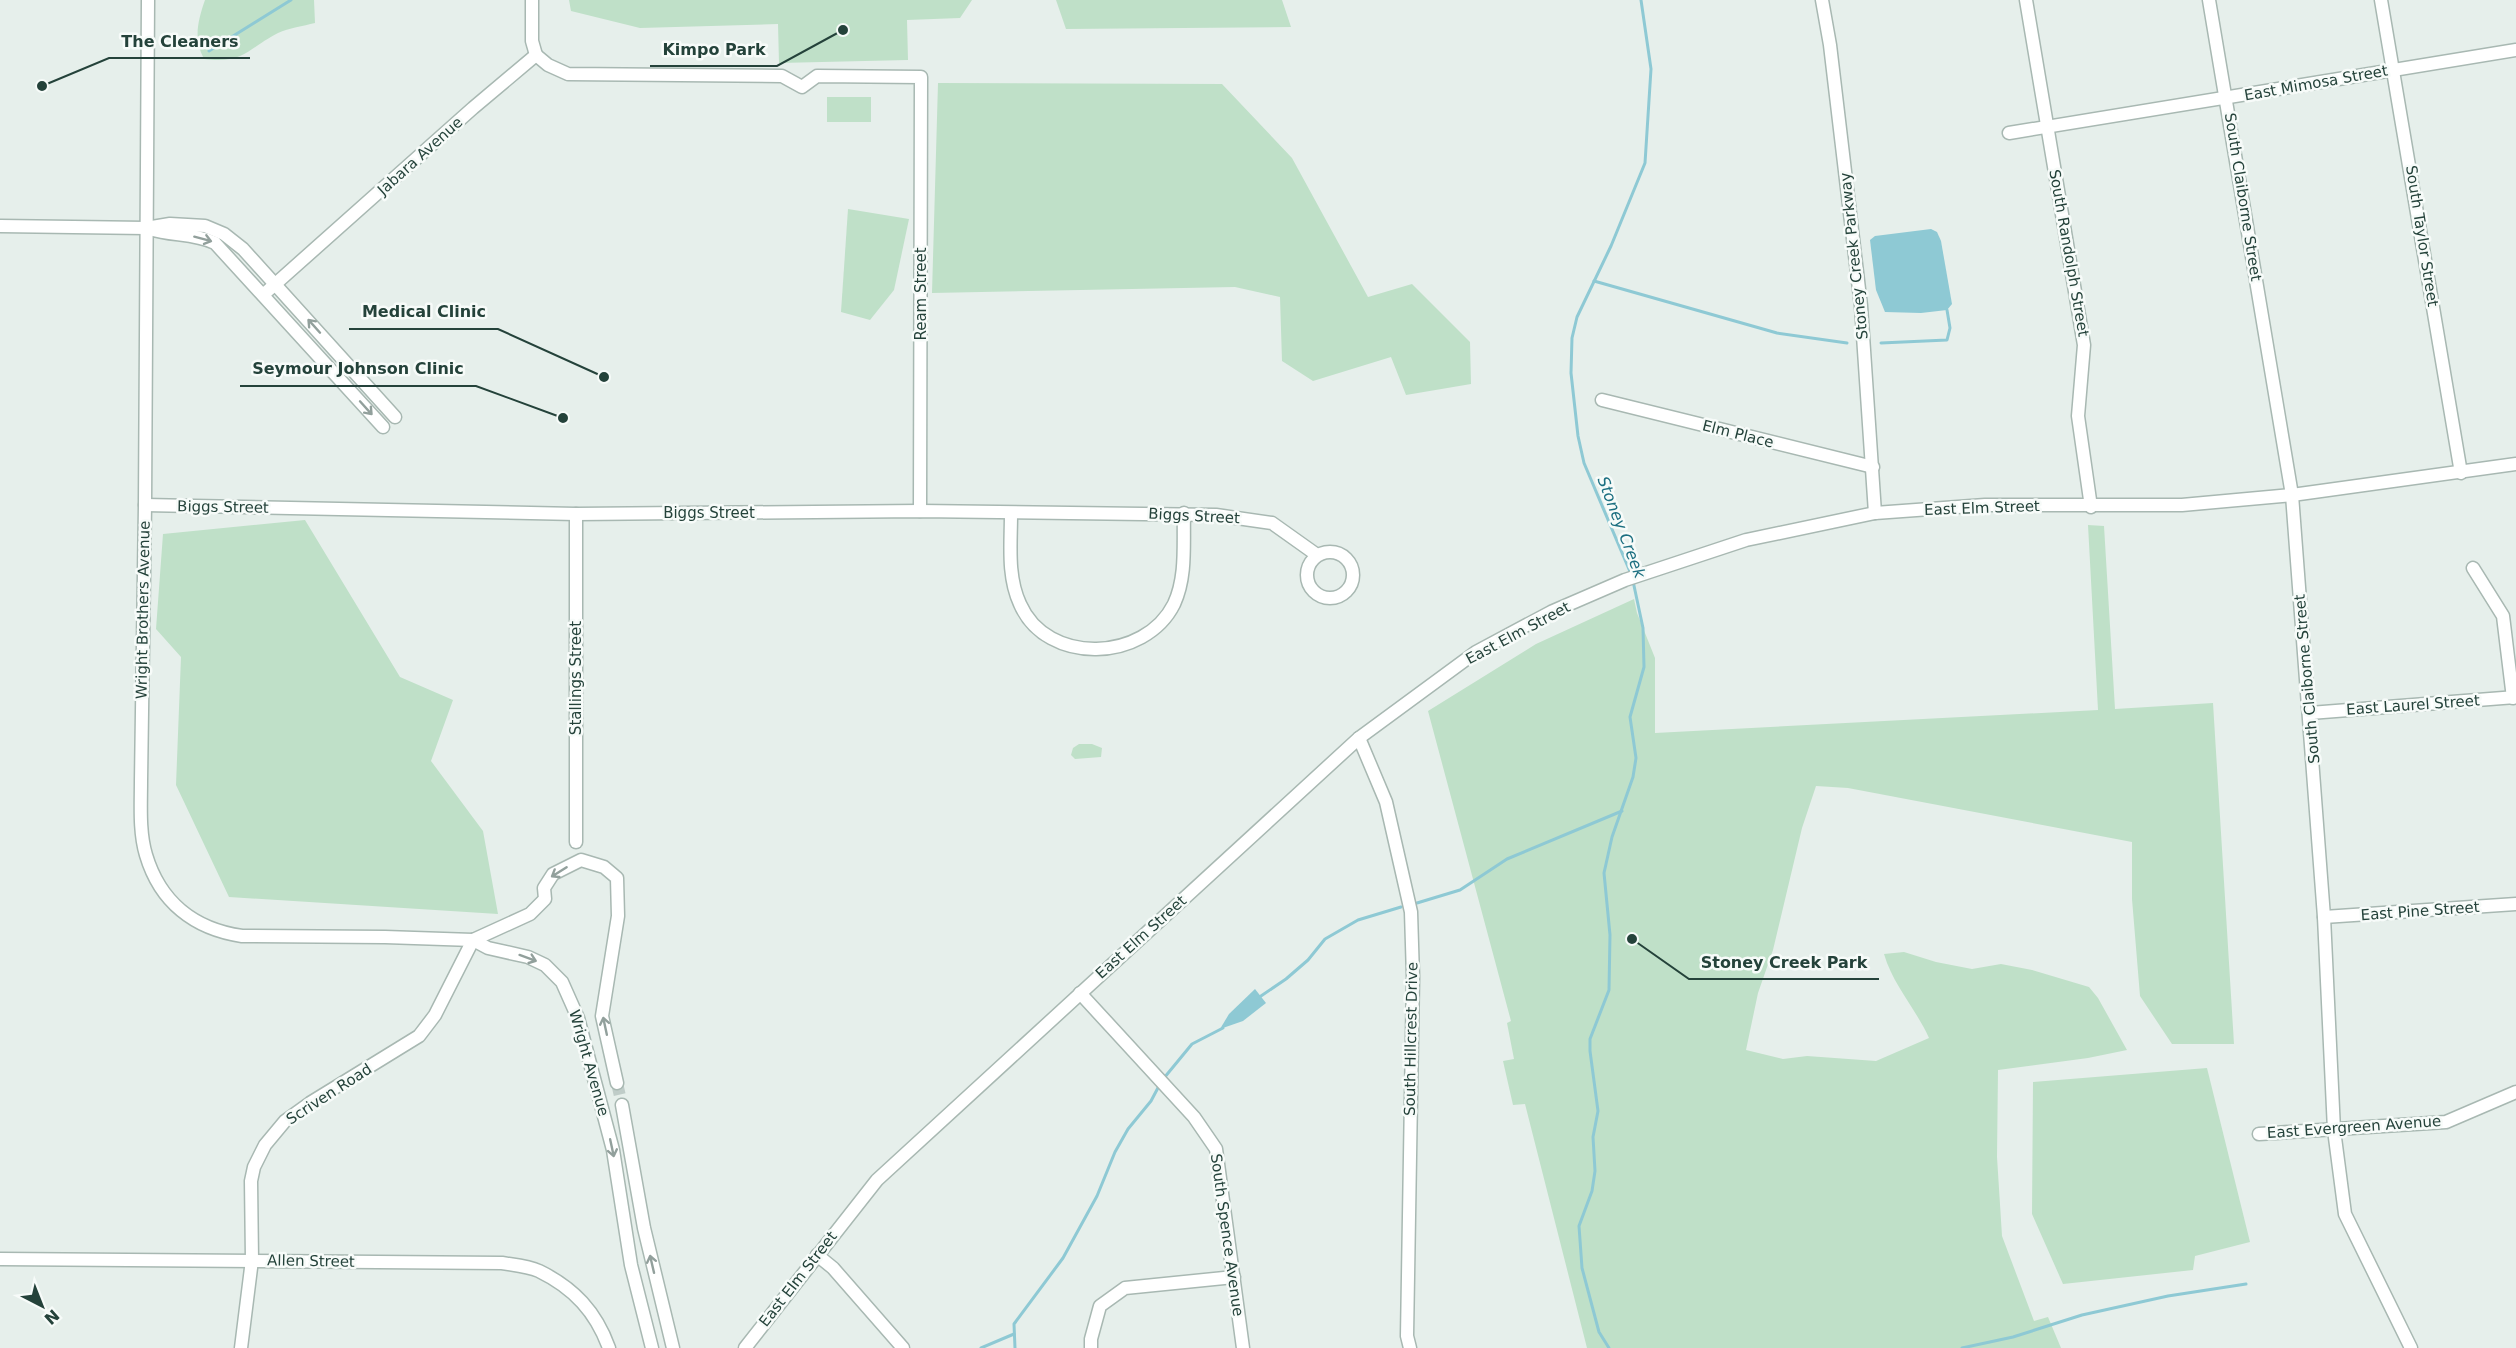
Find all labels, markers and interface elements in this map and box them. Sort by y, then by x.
callout: The Cleaners [109,24,250,58]
text: The Cleaners [121,32,239,51]
callout: Kimpo Park [650,32,777,66]
text: Kimpo Park [662,40,766,59]
street label: East Mimosa Street [2243,61,2389,104]
street label: South Claiborne Street [2221,112,2265,283]
street label: Jabara Avenue [373,113,466,200]
street label: South Taylor Street [2402,164,2442,308]
street label: South Randolph Street [2045,168,2093,338]
street label: Stoney Creek Parkway [1836,171,1872,340]
one-way arrow [193,233,212,245]
street label: Ream Street [912,247,930,341]
callout: Medical Clinic [349,295,498,329]
text: Medical Clinic [362,302,486,321]
one-way arrow [307,319,321,334]
callout: Seymour Johnson Clinic [240,352,476,386]
text: Seymour Johnson Clinic [252,359,464,378]
one-way arrow [359,400,373,415]
street label: Elm Place [1700,416,1776,452]
water label: Stoney Creek [1593,474,1650,581]
street label: Biggs Street [177,497,269,517]
street label: East Elm Street [1924,497,2040,519]
street label: Biggs Street [663,504,755,522]
street label: Biggs Street [1148,505,1240,527]
street label: Wright Brothers Avenue [132,521,154,699]
street label: South Claiborne Street [2291,593,2323,764]
street label: East Elm Street [1463,598,1573,668]
street label: Stallings Street [567,621,585,735]
street label: East Laurel Street [2346,691,2480,719]
one-way arrow [551,865,568,878]
street label: East Elm Street [1092,892,1190,982]
street label: East Pine Street [2360,898,2480,924]
callout: Stoney Creek Park [1689,945,1879,979]
text: Stoney Creek Park [1701,953,1868,972]
one-way arrow [518,954,537,965]
street label: South Hillcrest Drive [1401,962,1421,1116]
street label: Wright Avenue [565,1008,613,1118]
one-way arrow [598,1017,610,1036]
street label: Scriven Road [283,1060,375,1128]
street label: East Evergreen Avenue [2266,1112,2442,1142]
one-way arrow [606,1138,618,1157]
street label: South Spence Avenue [1207,1152,1247,1318]
street label: East Elm Street [755,1228,841,1330]
street label: Allen Street [267,1251,355,1271]
one-way arrow [646,1255,658,1274]
north arrow [12,1276,72,1336]
text: N [40,1305,63,1328]

